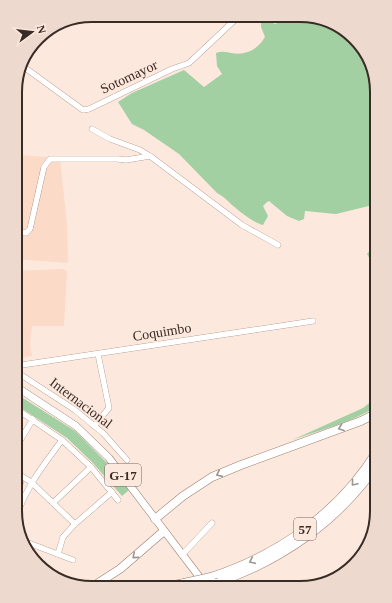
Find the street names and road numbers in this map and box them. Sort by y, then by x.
street label: Sotomayor [98,57,160,97]
street label: Coquimbo [132,320,192,344]
street label: Internacional [47,375,115,431]
road number: G-17 [105,464,141,486]
road number: 57 [294,518,316,540]

